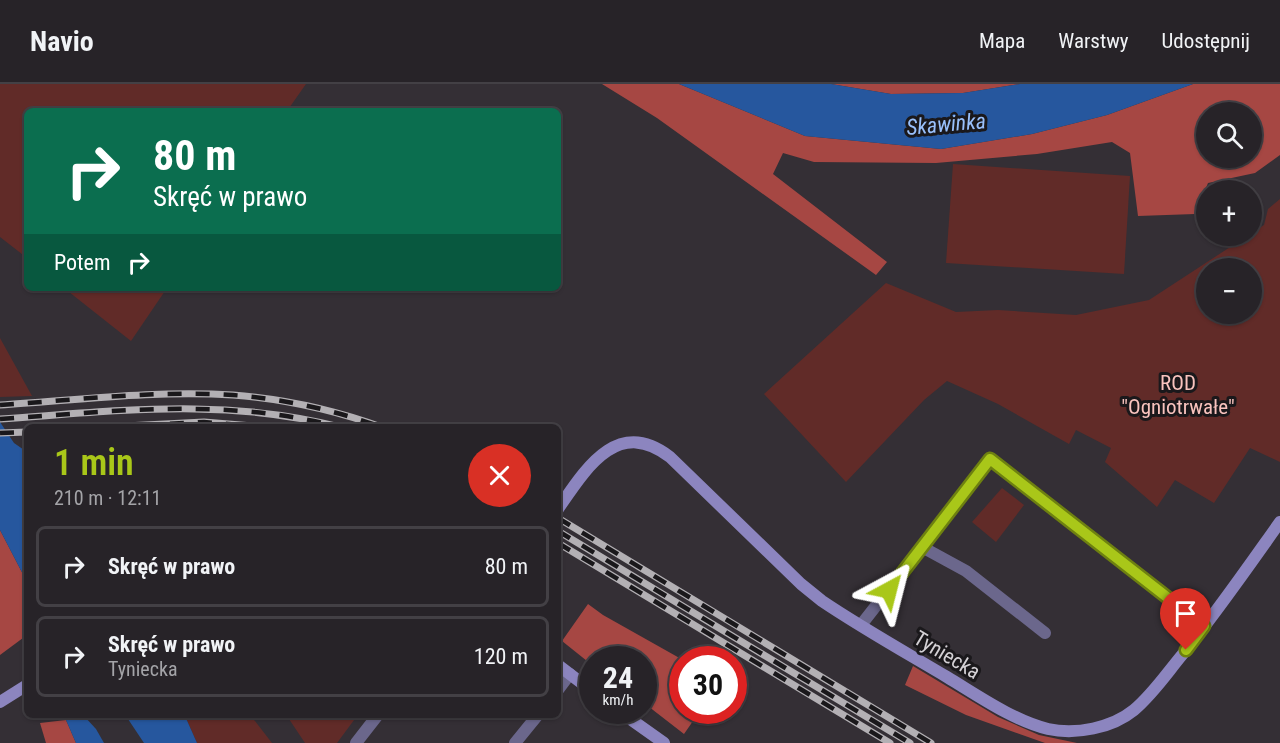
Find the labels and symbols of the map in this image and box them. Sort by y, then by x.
water label: Skawinka [905,108,987,140]
park label: ROD "Ogniotrwałe" [1121,371,1235,419]
position arrow [857,558,921,622]
pin [1160,588,1211,650]
street label: Tyniecka [910,626,984,684]
speed limit sign: 30 [669,646,747,724]

